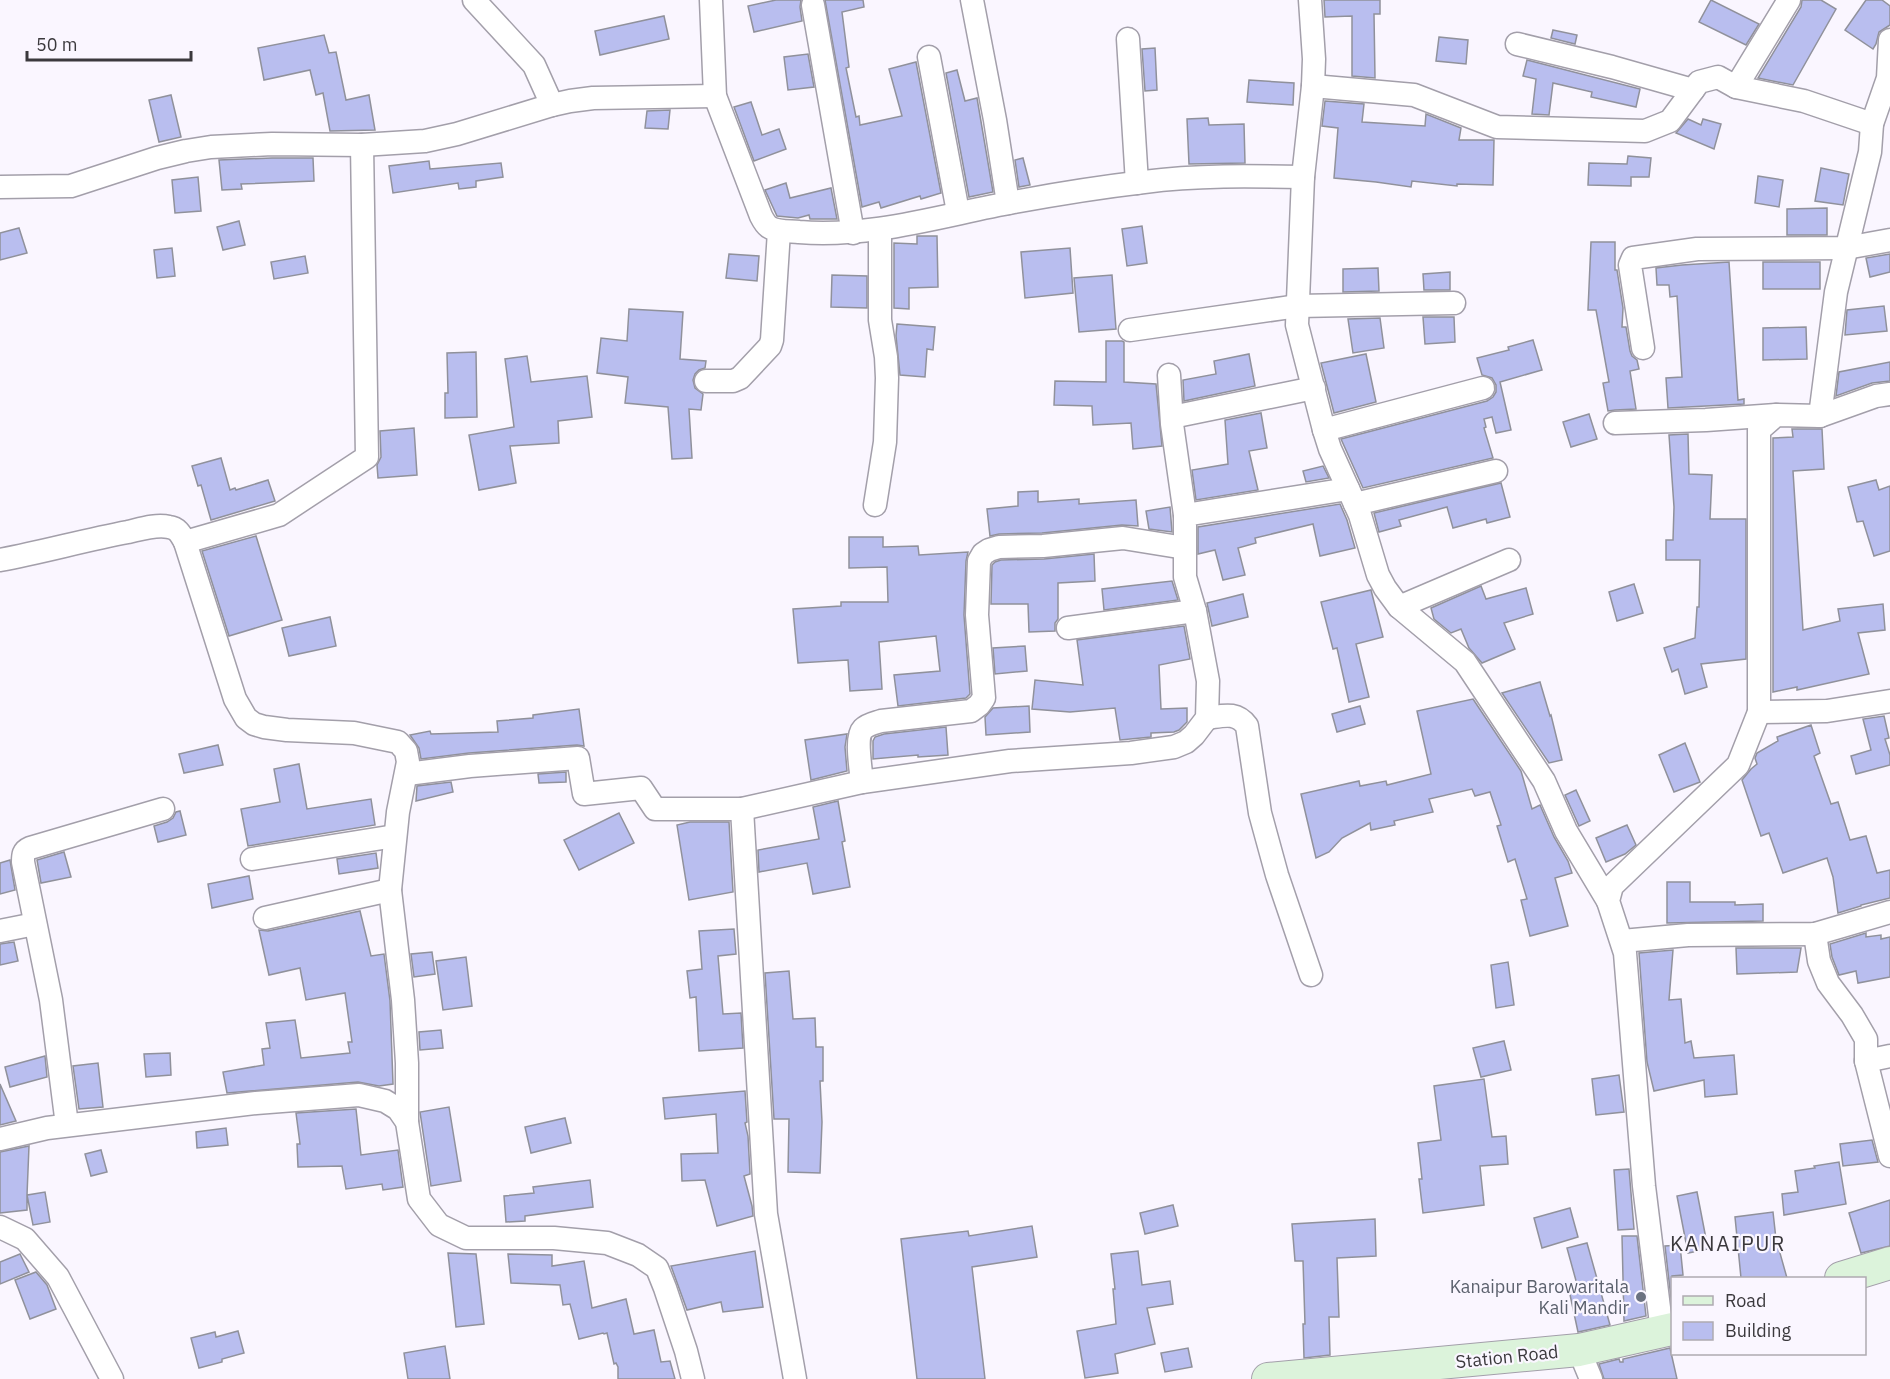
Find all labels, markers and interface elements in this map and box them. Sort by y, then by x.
scale bar [27,24,190,62]
text: 50 m [36,33,78,56]
district label: KANAIPUR [1670,1229,1786,1257]
place label: Kanaipur Barowaritala Kali Mandir [1450,1275,1629,1319]
legend [1671,1277,1866,1355]
text: Road [1725,1289,1766,1312]
marker: Kanaipur Barowaritala Kali Mandir [1634,1290,1648,1304]
text: Building [1725,1319,1792,1342]
street label: Station Road [1454,1340,1559,1373]

